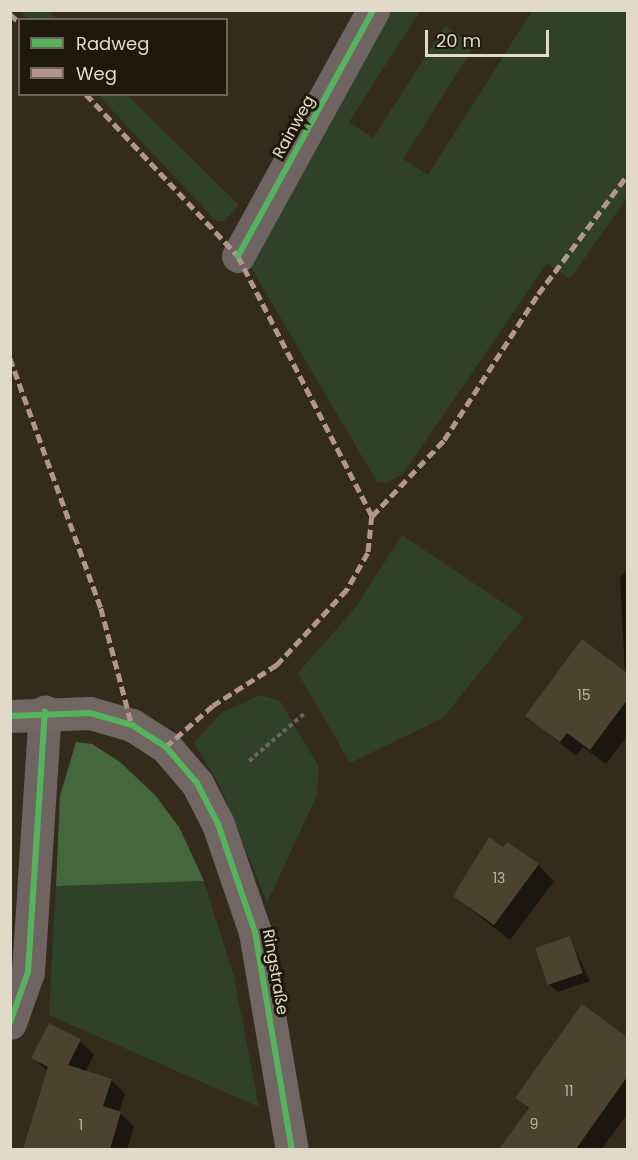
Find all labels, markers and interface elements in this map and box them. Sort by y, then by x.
legend [18,18,228,96]
scale bar [428,18,552,56]
text: 20 m [436,28,481,53]
text: Radweg [76,31,149,56]
text: Weg [76,61,117,86]
street label: Rainweg [269,92,319,162]
house number: 15 [577,687,591,703]
house number: 13 [493,870,505,886]
street label: Ringstraße [258,928,292,1016]
house number: 11 [565,1083,573,1099]
house number: 9 [530,1116,538,1132]
house number: 1 [79,1117,83,1133]

